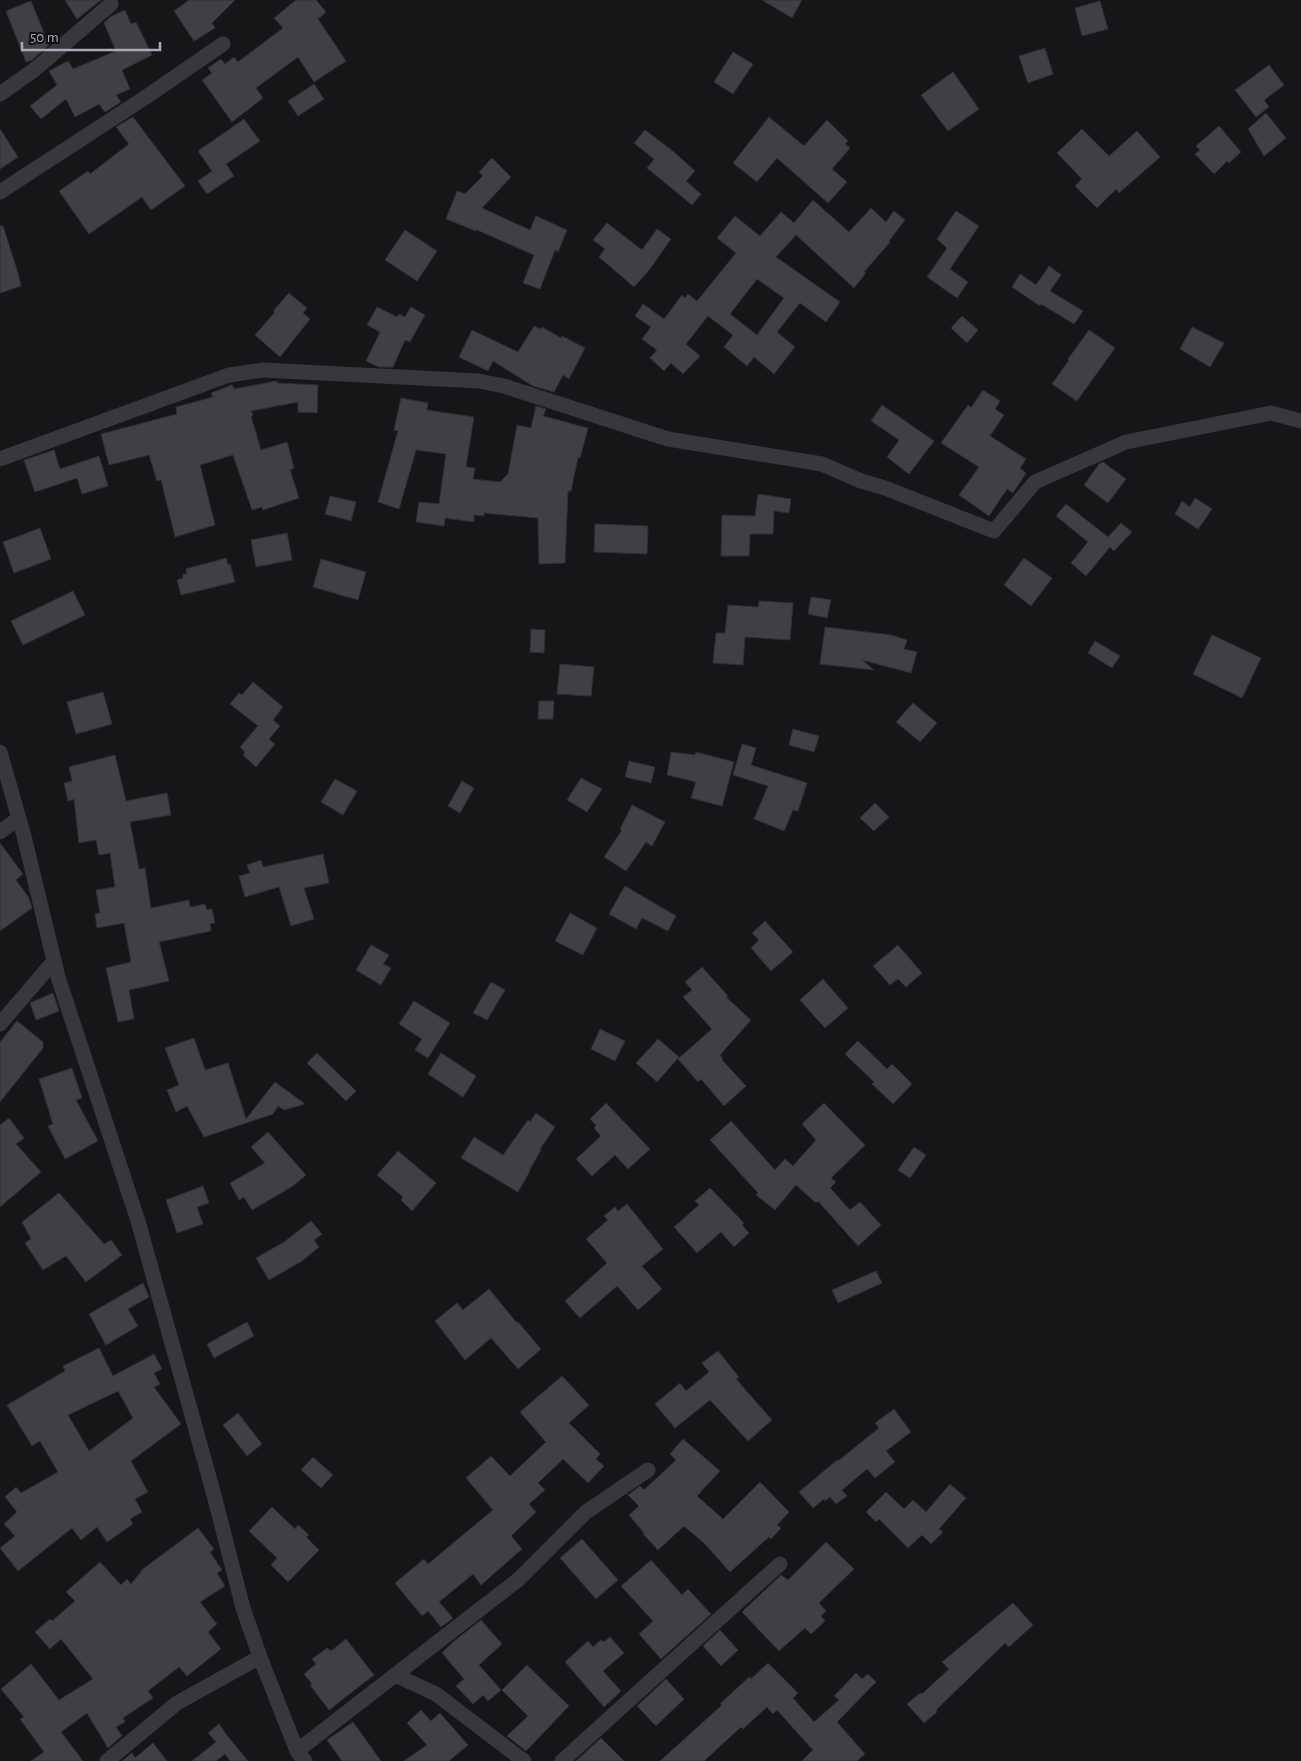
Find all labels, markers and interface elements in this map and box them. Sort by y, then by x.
scale bar [22,20,160,52]
text: 50 m [30,30,59,45]

